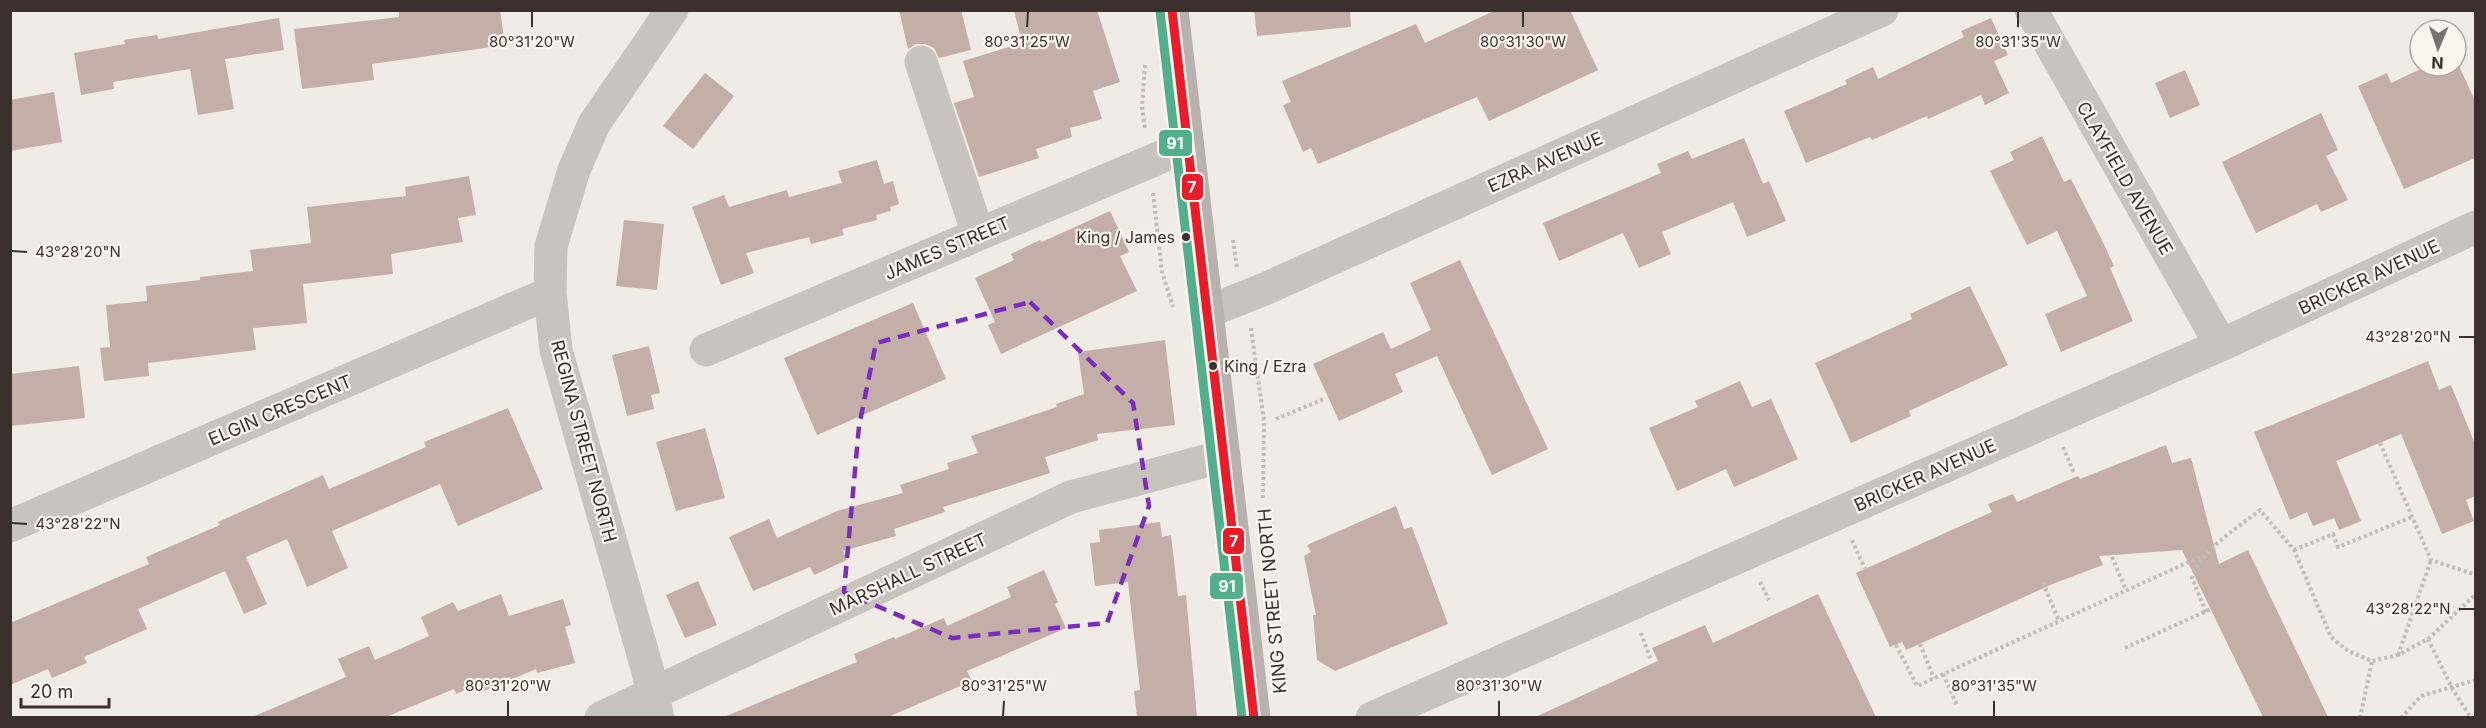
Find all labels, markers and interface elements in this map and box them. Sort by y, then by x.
north arrow [2408,18,2468,78]
text: 80°31'20"W [489,32,575,51]
text: 80°31'25"W [984,32,1070,51]
text: 80°31'30"W [1480,32,1566,51]
text: 80°31'35"W [1975,32,2061,51]
text: N [2431,53,2444,73]
street label: CLAYFIELD AVENUE [2073,98,2177,258]
street label: EZRA AVENUE [1484,127,1606,197]
line badge: 91 [1158,129,1193,157]
text: 91 [1166,133,1184,153]
line badge: 7 [1181,173,1204,201]
text: 7 [1187,177,1197,197]
street label: JAMES STREET [881,212,1013,284]
place label: King / James [1076,227,1175,247]
marker: King / James [1180,231,1192,243]
street label: BRICKER AVENUE [2295,235,2443,319]
text: 43°28'20"N [35,242,121,261]
text: 43°28'20"N [2365,327,2451,346]
street label: REGINA STREET NORTH [547,337,621,545]
place label: King / Ezra [1224,356,1306,376]
marker: King / Ezra [1207,360,1219,372]
street label: ELGIN CRESCENT [205,370,355,450]
street label: BRICKER AVENUE [1851,434,1999,516]
street label: KING STREET NORTH [1253,507,1291,695]
text: 43°28'22"N [35,514,121,533]
line badge: 7 [1222,527,1245,555]
street label: MARSHALL STREET [826,528,990,620]
text: 7 [1229,531,1239,551]
line badge: 91 [1209,572,1244,600]
text: 91 [1218,576,1236,596]
text: 43°28'22"N [2365,599,2451,618]
scale bar [21,671,110,709]
text: 80°31'20"W [465,676,551,695]
text: 80°31'25"W [961,676,1047,695]
text: 80°31'30"W [1456,676,1542,695]
text: 80°31'35"W [1951,676,2037,695]
text: 20 m [30,681,73,702]

